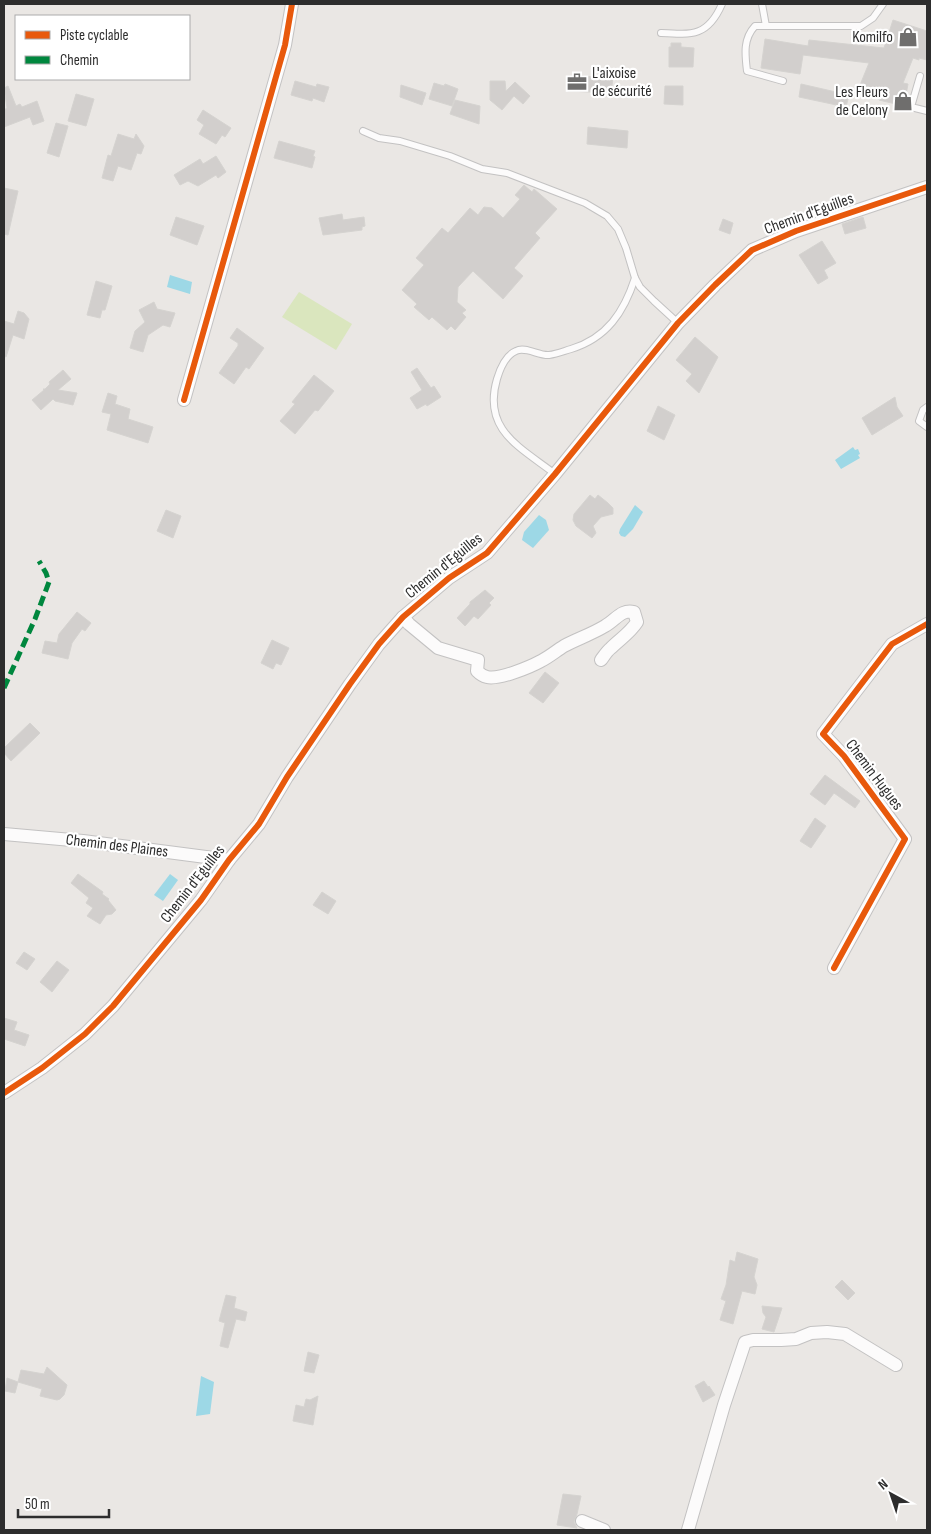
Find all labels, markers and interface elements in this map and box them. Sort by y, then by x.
legend [15,15,190,80]
text: Piste cyclable [60,26,129,45]
shop icon: Komilfo [897,26,919,48]
place label: Komilfo [852,28,893,47]
text: Chemin [60,51,99,70]
place label: L'aixoise de sécurité [592,64,652,101]
office icon: L'aixoise de sécurité [566,71,588,93]
place label: Les Fleurs de Celony [835,83,888,120]
shop icon: Les Fleurs de Celony [892,90,914,112]
street label: Chemin d'Eguilles [762,189,856,239]
street label: Chemin d'Eguilles [402,529,487,603]
street label: Chemin Hugues [841,736,907,814]
street label: Chemin des Plaines [65,830,170,862]
street label: Chemin d'Eguilles [157,841,229,927]
north arrow [866,1469,916,1519]
text: N [875,1476,891,1493]
scale bar [18,1486,109,1518]
text: 50 m [25,1495,50,1514]

